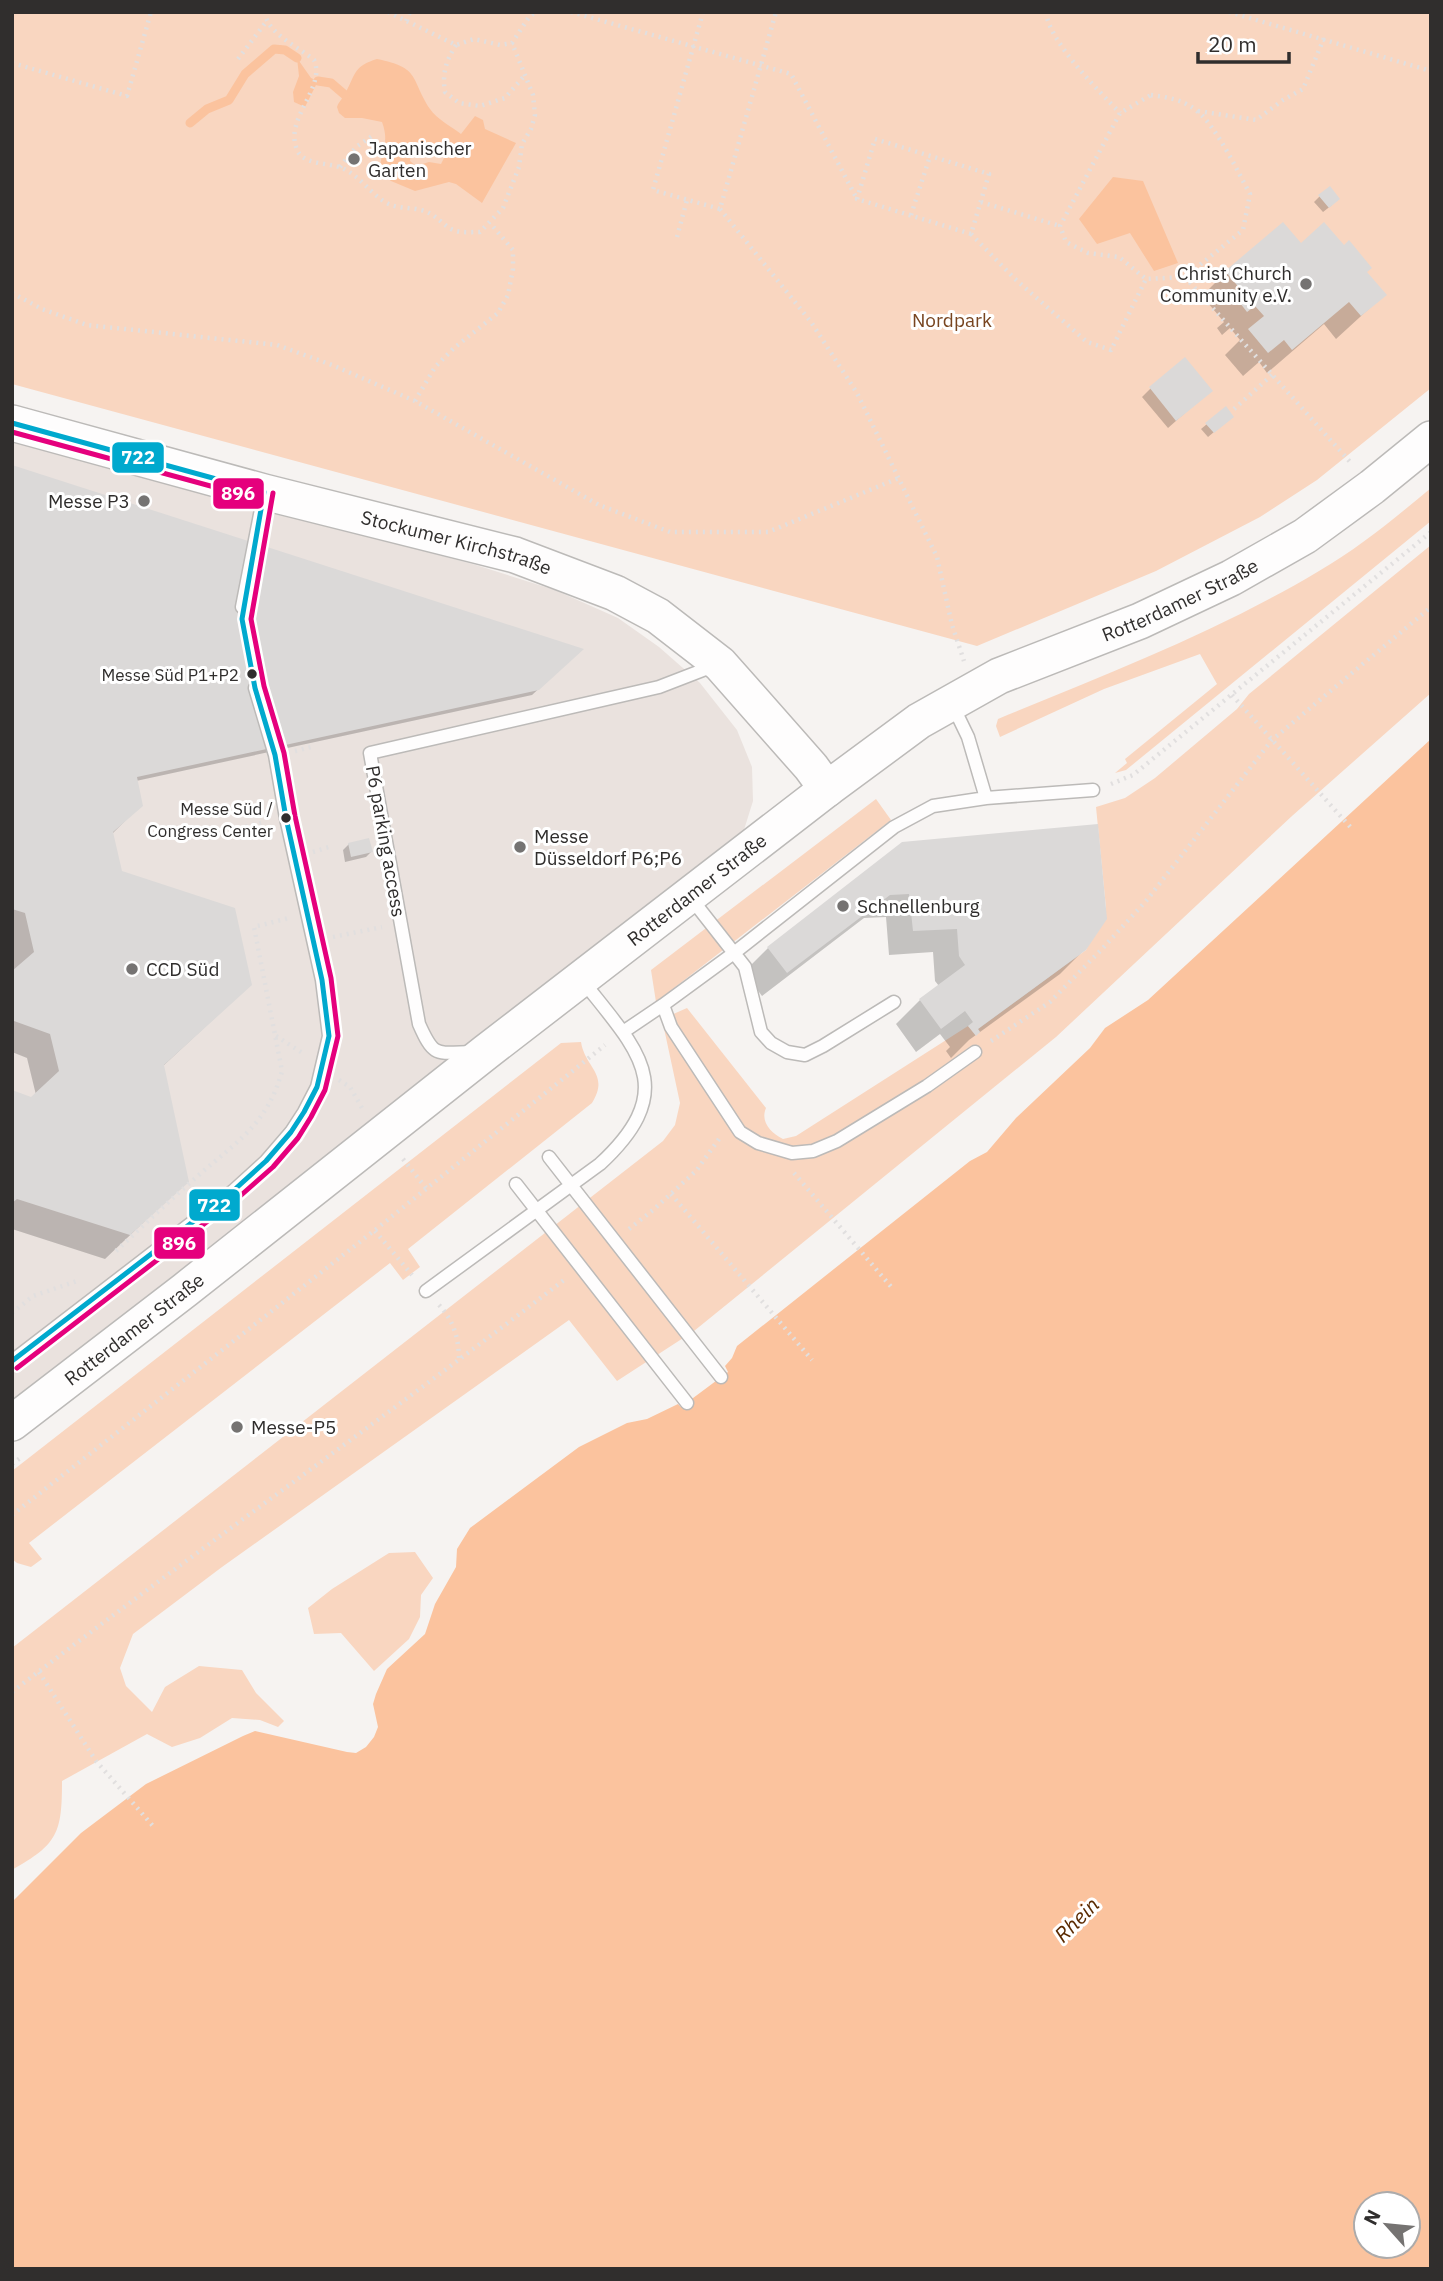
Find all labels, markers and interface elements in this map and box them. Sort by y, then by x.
scale bar [1198,21,1289,65]
text: 20 m [1208,30,1257,58]
place label: Japanischer Garten [368,136,472,182]
marker: Japanischer Garten [346,151,362,167]
place label: Christ Church Community e.V. [1160,261,1292,307]
marker: Christ Church Community e.V. [1298,276,1314,292]
park label: Nordpark [912,308,992,332]
line badge: 722 [111,441,165,474]
text: 722 [121,445,155,469]
line badge: 896 [212,477,265,510]
text: 896 [221,481,255,505]
place label: Messe P3 [48,489,130,513]
marker: Messe P3 [136,493,152,509]
street label: Stockumer Kirchstraße [359,505,555,580]
street label: Rotterdamer Straße [1098,553,1262,647]
place label: Messe Süd P1+P2 [101,664,239,686]
marker: Messe Süd P1+P2 [245,667,259,681]
street label: P6 parking access [361,763,411,919]
place label: Messe Süd / Congress Center [147,798,273,842]
marker: Messe Süd / Congress Center [279,811,293,825]
place label: Messe Düsseldorf P6;P6 [534,824,682,870]
street label: Rotterdamer Straße [622,828,771,951]
marker: Messe Düsseldorf P6;P6 [512,839,528,855]
place label: Schnellenburg [857,894,979,918]
marker: Schnellenburg [835,898,851,914]
place label: CCD Süd [146,957,219,981]
marker: CCD Süd [124,961,140,977]
line badge: 722 [188,1188,241,1222]
text: 722 [197,1193,231,1217]
line badge: 896 [153,1226,206,1260]
text: 896 [162,1231,196,1255]
street label: Rotterdamer Straße [59,1268,209,1390]
place label: Messe-P5 [251,1415,336,1439]
marker: Messe-P5 [229,1419,245,1435]
water label: Rhein [1048,1891,1105,1948]
north arrow [1352,2190,1422,2260]
text: N [1358,2206,1386,2229]

